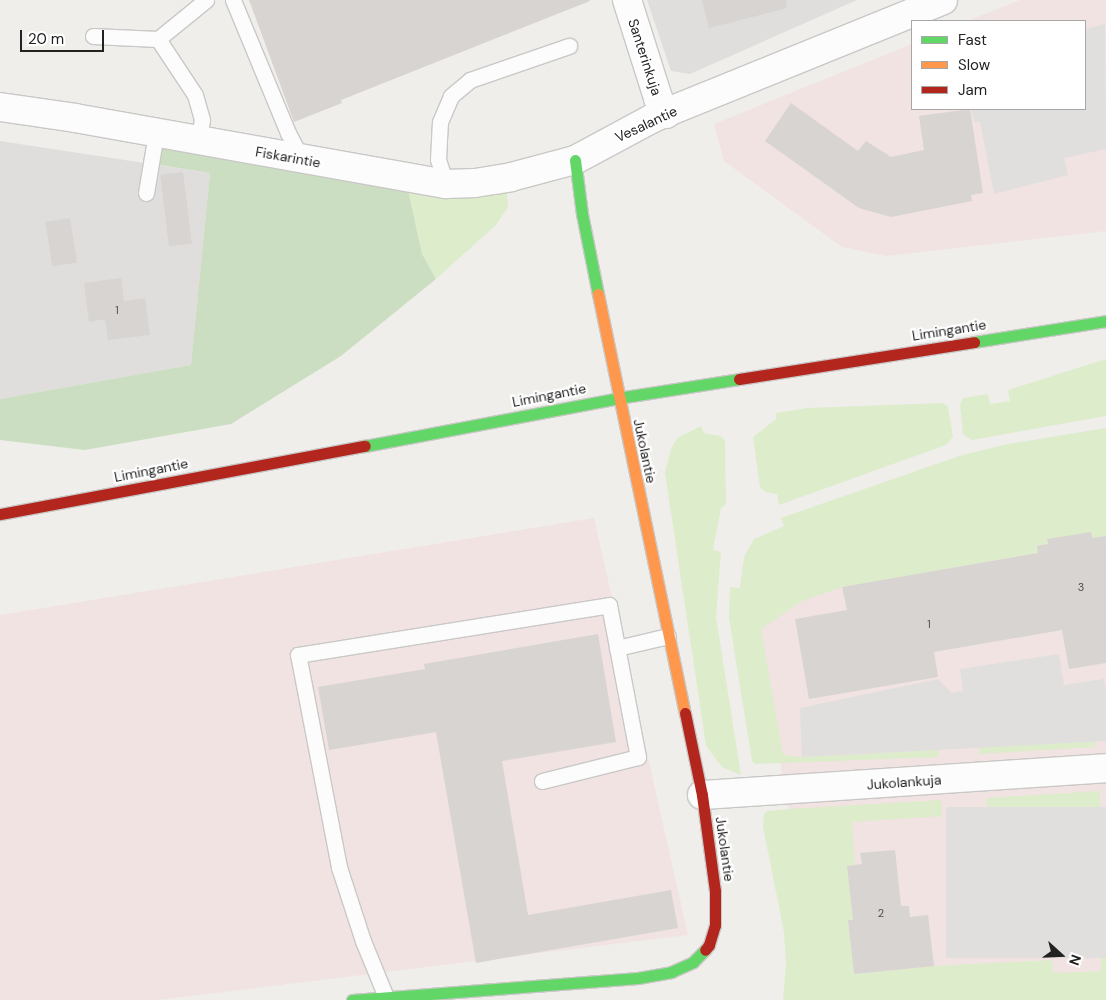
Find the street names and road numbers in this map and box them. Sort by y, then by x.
street label: Santerinkuja [625,17,665,97]
street label: Vesalantie [612,102,680,146]
street label: Fiskarintie [254,143,322,171]
street label: Limingantie [911,316,987,344]
street label: Limingantie [511,380,587,410]
street label: Jukolantie [630,417,660,485]
street label: Limingantie [113,455,189,485]
street label: Jukolankuja [866,771,942,793]
street label: Jukolantie [712,815,738,883]

